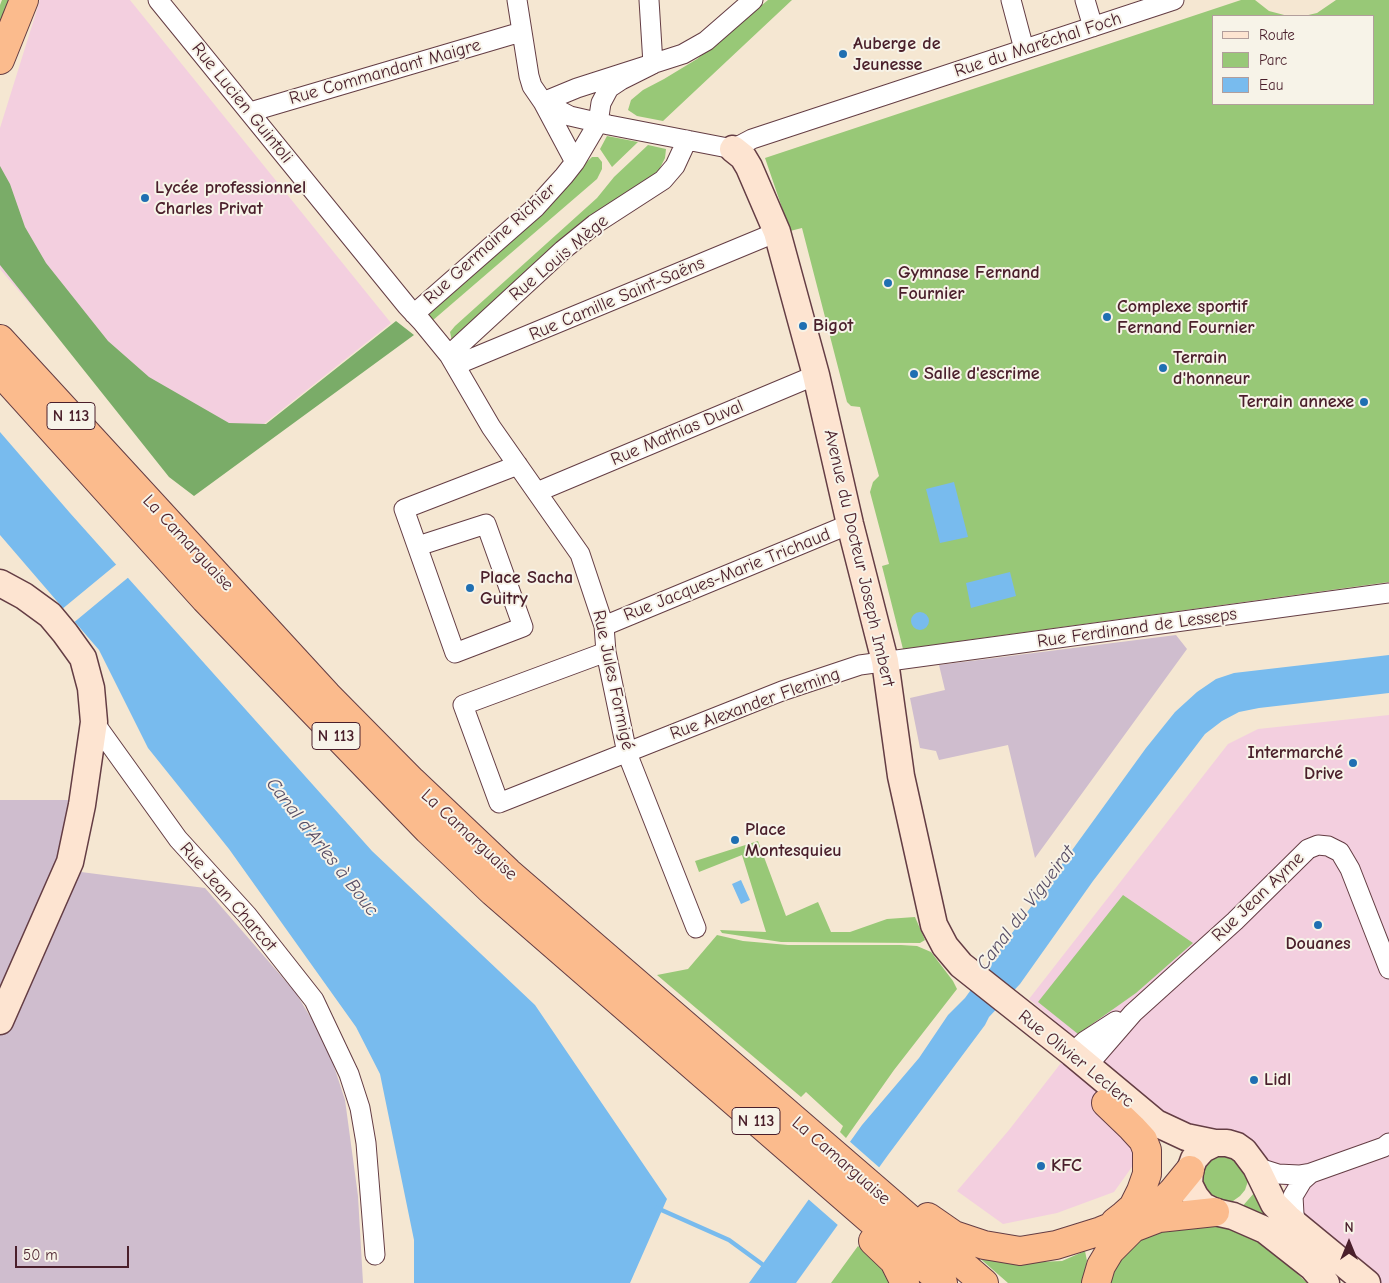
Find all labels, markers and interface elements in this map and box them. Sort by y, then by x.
street label: Rue du Maréchal Foch [952,8,1124,82]
legend [1212,15,1374,105]
text: Route [1259,26,1295,44]
place label: Auberge de Jeunesse [853,33,941,76]
street label: Rue Commandant Maigre [287,34,483,110]
street label: Rue Lucien Guintoli [187,38,297,168]
marker: Auberge de Jeunesse [837,48,849,60]
text: Parc [1259,51,1287,69]
text: Eau [1259,76,1283,94]
place label: Lycée professionnel Charles Privat [155,177,306,220]
street label: Rue Germaine Richier [419,179,561,309]
marker: Lycée professionnel Charles Privat [139,192,151,204]
street label: Rue Louis Mège [505,210,613,306]
street label: Rue Camille Saint-Saëns [526,252,708,346]
place label: Gymnase Fernand Fournier [898,262,1040,304]
marker: Gymnase Fernand Fournier [882,277,894,289]
place label: Complexe sportif Fernand Fournier [1117,296,1255,338]
marker: Complexe sportif Fernand Fournier [1101,311,1113,323]
place label: Bigot [813,315,853,337]
marker: Bigot [797,320,809,332]
place label: Terrain d'honneur [1173,347,1250,389]
marker: Terrain d'honneur [1157,362,1169,374]
place label: Salle d'escrime [924,363,1040,385]
marker: Salle d'escrime [908,368,920,380]
place label: Terrain annexe [1239,391,1354,413]
street label: Rue Mathias Duval [607,395,747,471]
marker: Terrain annexe [1358,396,1370,408]
road number: N 113 [47,402,95,430]
street label: Avenue du Docteur Joseph Imbert [819,427,899,689]
street label: La Camarguaise [138,490,238,596]
street label: Rue Jacques-Marie Trichaud [621,524,833,626]
place label: Place Sacha Guitry [480,567,573,610]
marker: Place Sacha Guitry [464,582,476,594]
street label: Rue Ferdinand de Lesseps [1036,603,1238,653]
street label: Rue Jules Formigé [588,608,638,752]
street label: Rue Alexander Fleming [667,663,843,745]
road number: N 113 [312,722,360,749]
place label: Intermarché Drive [1247,742,1343,784]
marker: Intermarché Drive [1347,757,1359,769]
water label: Canal d'Arles à Bouc [261,773,383,921]
street label: La Camarguaise [416,785,522,885]
place label: Place Montesquieu [745,819,842,862]
marker: Place Montesquieu [729,834,741,846]
street label: Rue Jean Charcot [175,838,281,956]
water label: Canal du Vigueirat [972,841,1080,975]
street label: Rue Jean Ayme [1207,848,1309,946]
marker: Douanes [1312,919,1324,931]
place label: Douanes [1285,933,1351,955]
street label: Rue Olivier Leclerc [1014,1006,1138,1112]
place label: Lidl [1264,1069,1291,1091]
marker: Lidl [1248,1074,1260,1086]
road number: N 113 [732,1108,780,1134]
street label: La Camarguaise [787,1112,895,1210]
place label: KFC [1051,1155,1082,1177]
marker: KFC [1035,1160,1047,1172]
north arrow [1324,1218,1374,1268]
text: N [1344,1219,1354,1236]
scale bar [18,1236,131,1268]
text: 50 m [23,1246,58,1264]

